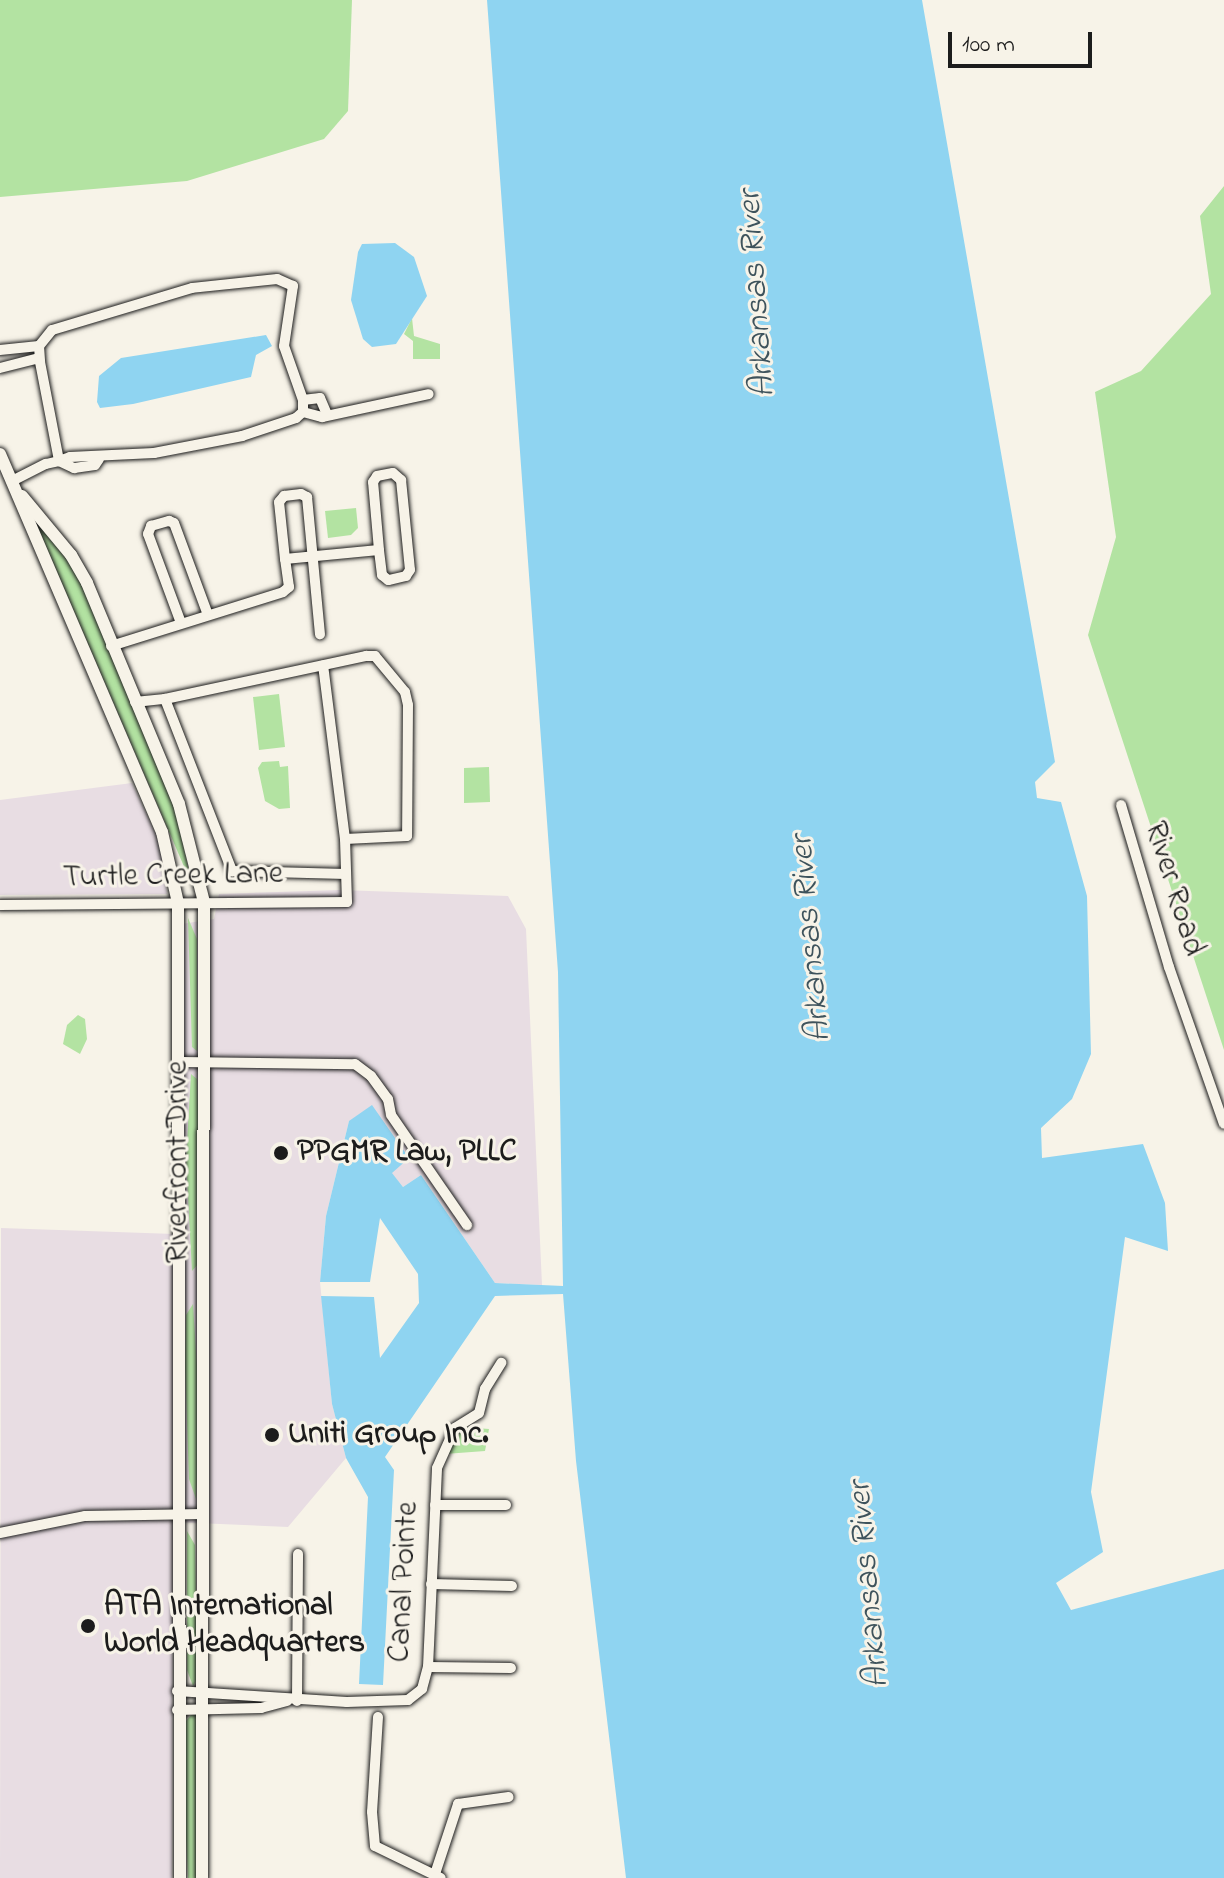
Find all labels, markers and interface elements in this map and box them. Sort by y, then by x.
scale bar [952,16,1096,66]
text: 100 m [962,28,1015,63]
water label: Arkansas River [730,189,786,399]
street label: River Road [1134,817,1212,961]
water label: Arkansas River [783,834,841,1044]
street label: Turtle Creek Lane [62,856,284,898]
street label: Riverfront Drive [160,1061,198,1263]
place label: PPGMR Law, PLLC [297,1134,517,1172]
marker: PPGMR Law, PLLC [272,1144,290,1162]
place label: Uniti Group Inc. [288,1416,489,1454]
marker: Uniti Group Inc. [263,1426,281,1444]
water label: Arkansas River [841,1480,899,1690]
street label: Canal Pointe [382,1501,428,1663]
place label: ATA International World Headquarters [104,1589,365,1664]
marker: ATA International World Headquarters [79,1617,97,1635]

